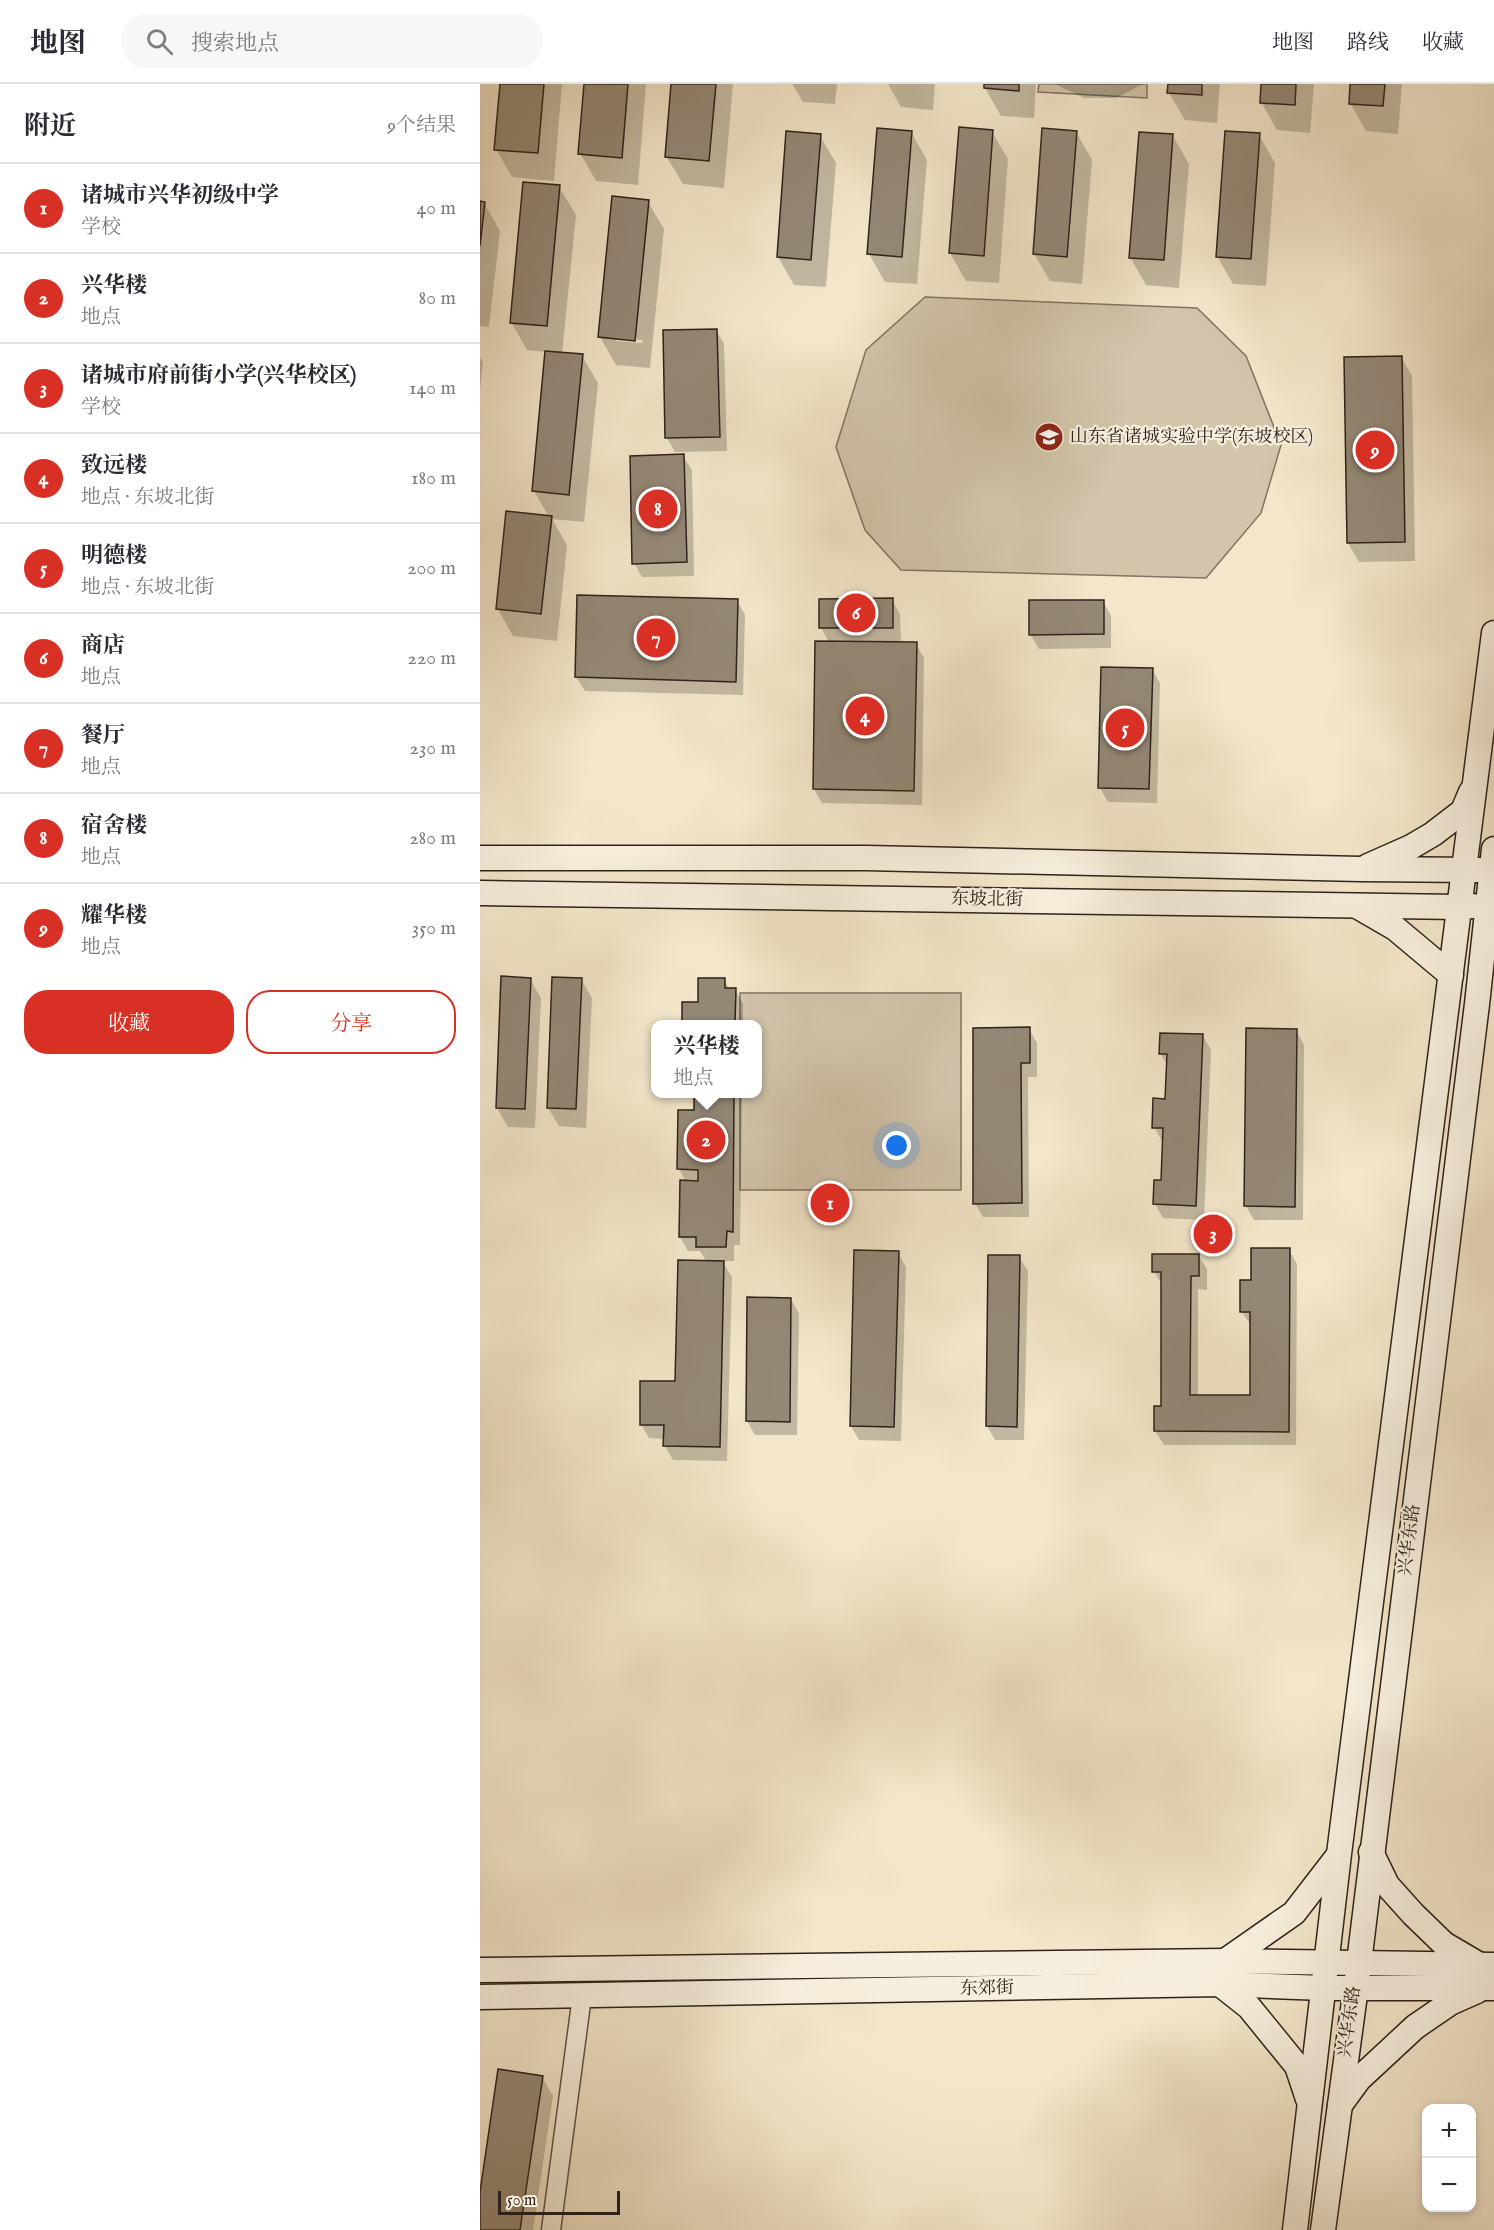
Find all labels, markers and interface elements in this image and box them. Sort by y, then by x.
search box [122,14,542,68]
icon: search [143,25,176,58]
text: 地图 [30,27,86,62]
text: 搜索地点 [191,30,279,58]
text: 地图 [1272,30,1314,57]
text: 路线 [1347,30,1389,57]
text: 收藏 [1422,30,1464,57]
text: 附近 [24,110,76,143]
text: 9个结果 [387,113,456,138]
text: 诸城市兴华初级中学 [81,182,279,210]
text: 1 [40,196,47,221]
text: 40 m [417,196,456,221]
text: 学校 [81,215,121,240]
text: 兴华楼 [81,272,147,300]
text: 2 [39,286,48,311]
text: 80 m [419,286,456,311]
text: 地点 [81,305,121,330]
text: 诸城市府前街小学(兴华校区) [81,362,356,390]
text: 3 [40,376,47,401]
text: 140 m [409,376,456,401]
text: 学校 [81,395,121,420]
school or university icon: 山东省诸城实验中学(东坡校区) [1033,421,1065,453]
place label: 山东省诸城实验中学(东坡校区) [1070,426,1313,449]
pin: 9 [1356,428,1394,472]
text: 致远楼 [81,452,147,480]
text: 4 [39,466,48,491]
text: 180 m [411,466,456,491]
text: 地点 · 东坡北街 [81,485,214,510]
pin: 8 [638,486,678,532]
text: 明德楼 [81,542,147,570]
text: 5 [40,556,47,581]
text: 200 m [407,556,456,581]
text: 地点 · 东坡北街 [81,575,214,600]
pin: 6 [836,590,875,636]
pin: 7 [636,616,675,660]
text: 商店 [81,632,125,660]
text: 6 [39,646,48,671]
text: 220 m [408,646,456,671]
text: 地点 [81,665,121,690]
pin: 4 [846,694,884,738]
pin: 5 [1106,706,1144,750]
text: 餐厅 [81,722,125,750]
text: 7 [39,736,48,761]
text: 230 m [410,736,456,761]
text: 地点 [81,755,121,780]
text: 宿舍楼 [81,812,147,840]
text: 8 [40,826,47,851]
text: 280 m [409,826,456,851]
text: 地点 [81,845,121,870]
street label: 东坡北街 [951,888,1023,912]
text: 耀华楼 [81,902,147,930]
text: 9 [39,916,48,941]
text: 350 m [412,916,456,941]
text: 地点 [81,935,121,960]
button: 收藏 [24,990,234,1054]
button: 分享 [246,990,456,1054]
popup [651,1020,762,1098]
text: 兴华楼 [673,1033,740,1061]
text: 地点 [673,1066,713,1091]
pin: 2 [686,1118,726,1162]
your location [882,1131,911,1160]
pin: 1 [810,1180,850,1226]
pin: 3 [1194,1212,1232,1256]
street label: 兴华东路 [1394,1503,1426,1577]
street label: 东郊街 [960,1977,1014,2001]
street label: 兴华东路 [1334,1985,1366,2059]
map controls [1422,2104,1476,2212]
button: + [1422,2104,1476,2158]
button: − [1422,2158,1476,2212]
scale bar [498,2188,620,2216]
text: 50 m [507,2191,536,2211]

